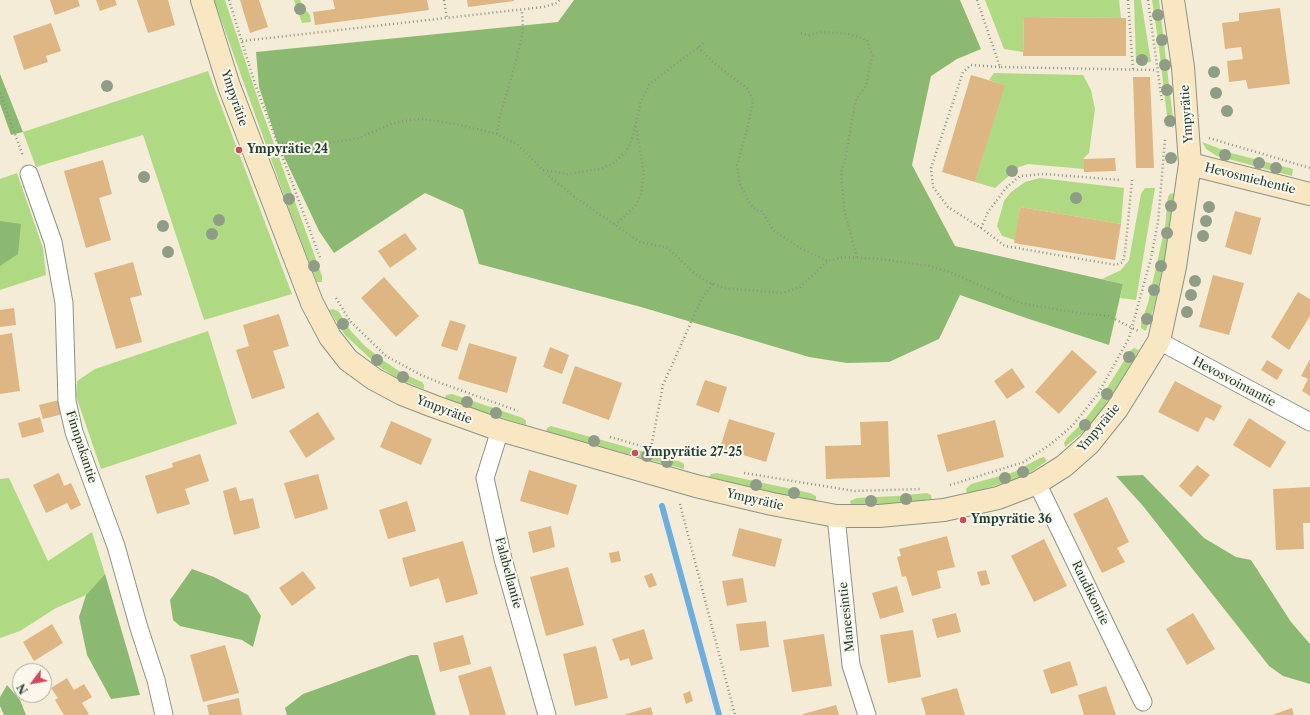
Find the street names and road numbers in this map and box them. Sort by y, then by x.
street label: Ympyrätie [218,68,250,128]
street label: Ympyrätie [1178,84,1196,144]
street label: Hevosmiehentie [1203,161,1297,197]
street label: Hevosvoimantie [1190,354,1278,410]
street label: Ympyrätie [414,393,474,427]
street label: Ympyrätie [1075,401,1123,455]
street label: Finnpakantie [63,409,99,485]
street label: Ympyrätie [725,486,785,514]
street label: Falabellantie [492,536,524,610]
street label: Raudikontie [1068,559,1112,627]
street label: Maneesintie [836,581,858,653]

